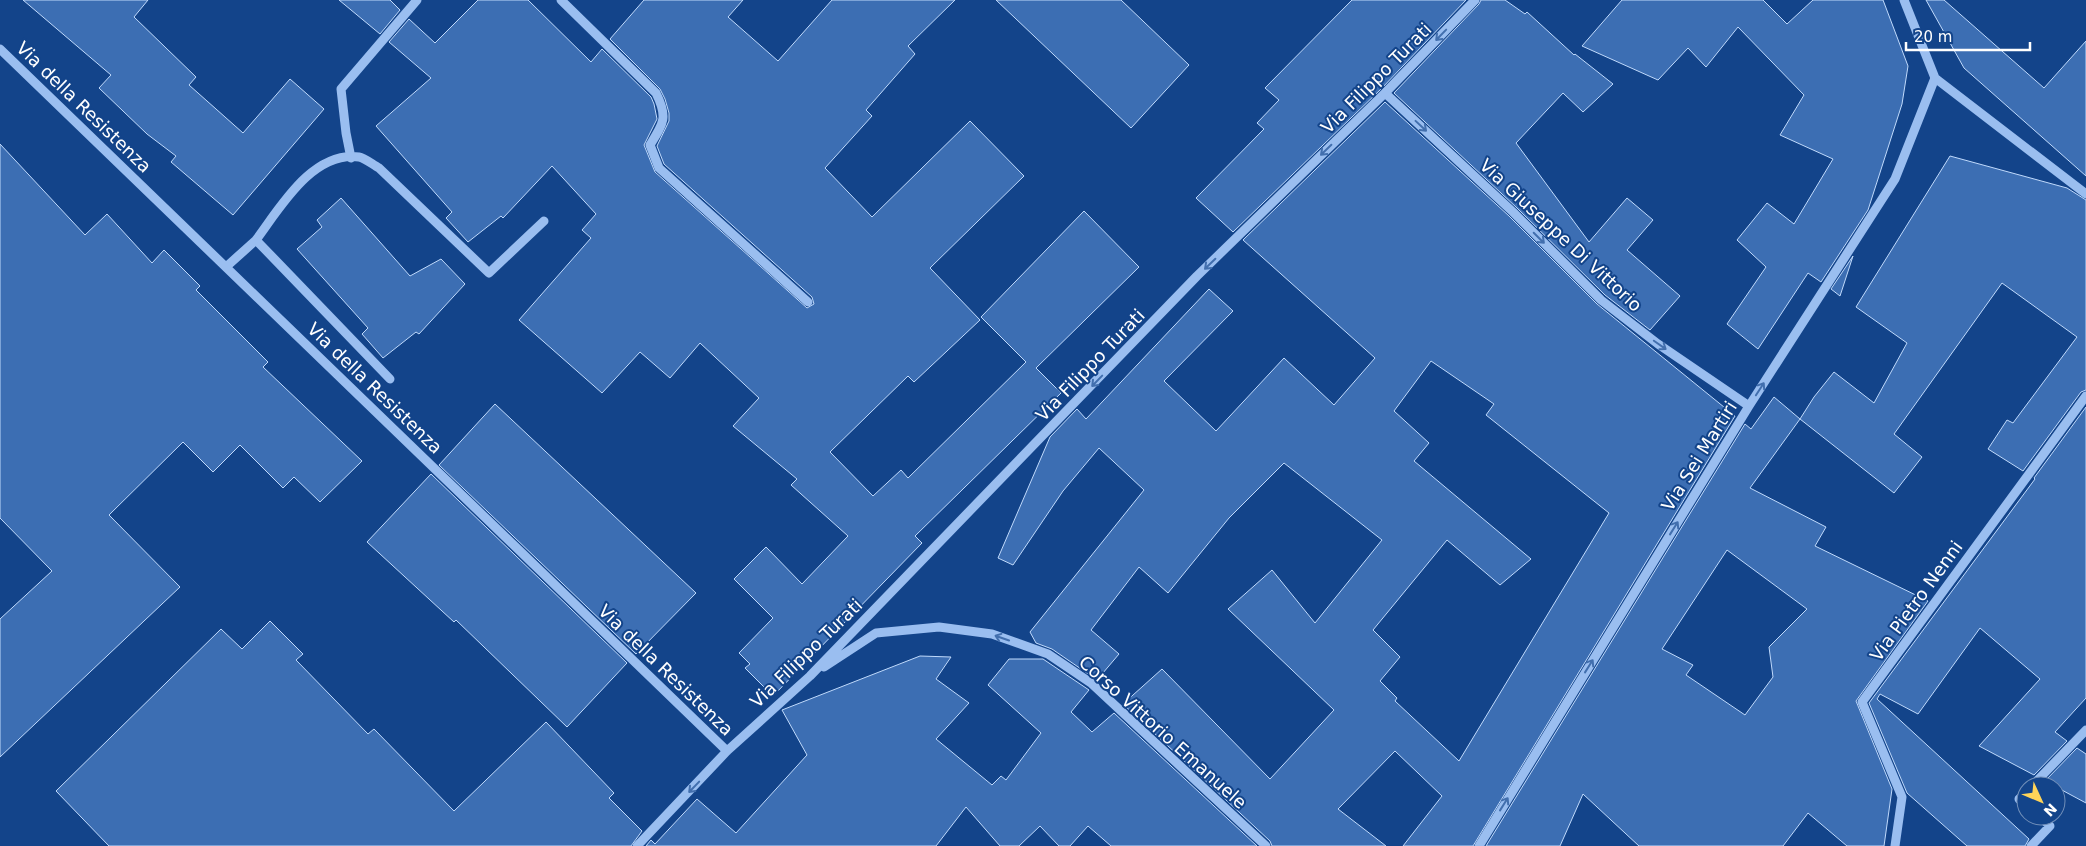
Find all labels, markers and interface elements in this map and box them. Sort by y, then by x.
street label: Via Filippo Turati [1316,18,1436,138]
scale bar [1906,20,2030,52]
text: 20 m [1914,28,1952,46]
one-way arrow [1435,29,1447,42]
street label: Via della Resistenza [12,37,156,177]
one-way arrow [1415,120,1427,132]
one-way arrow [1321,144,1333,156]
street label: Via Giuseppe Di Vittorio [1476,154,1646,316]
one-way arrow [1533,231,1545,244]
one-way arrow [1204,258,1216,270]
street label: Via Filippo Turati [1031,305,1149,425]
street label: Via della Resistenza [303,318,447,458]
one-way arrow [1653,340,1666,351]
one-way arrow [1091,375,1103,387]
one-way arrow [1755,383,1765,397]
street label: Via Sei Martiri [1657,397,1741,515]
one-way arrow [1670,521,1680,535]
street label: Via Pietro Nenni [1865,537,1967,665]
street label: Via Filippo Turati [746,594,866,712]
street label: Via della Resistenza [594,600,738,740]
one-way arrow [995,633,1010,642]
street label: Corso Vittorio Emanuele [1075,651,1251,813]
one-way arrow [1584,659,1595,673]
north arrow [2016,776,2066,826]
one-way arrow [688,780,700,793]
one-way arrow [1500,798,1510,812]
text: N [2041,800,2060,820]

